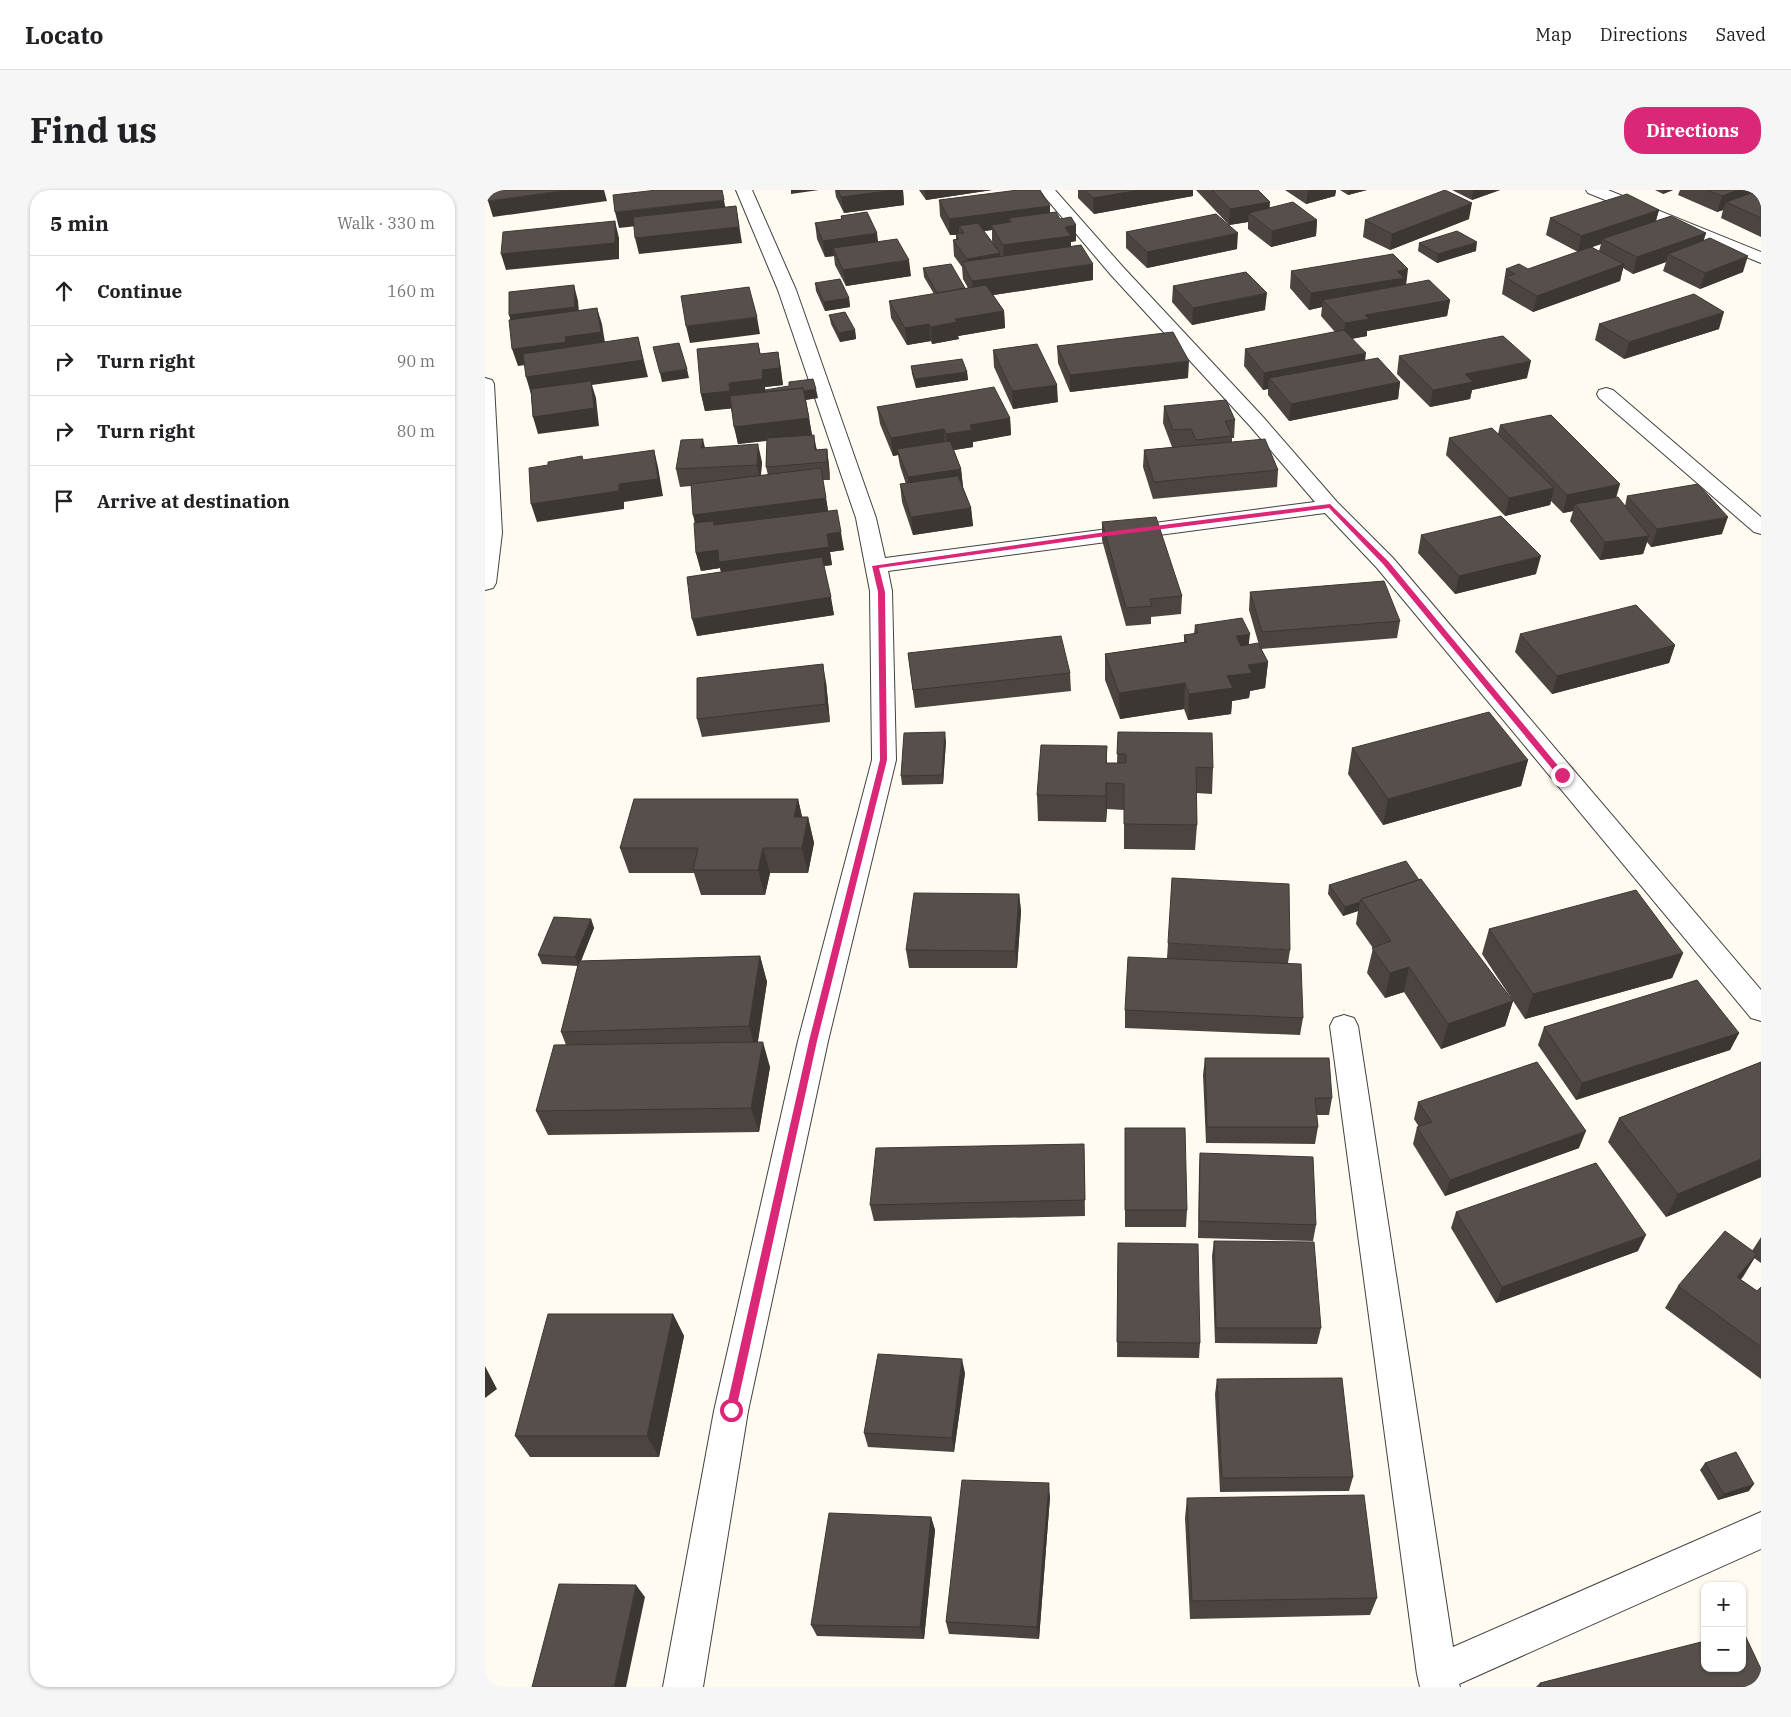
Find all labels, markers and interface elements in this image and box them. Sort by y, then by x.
text: Locato [25,19,103,51]
text: Map [1535,23,1572,46]
text: Directions [1600,23,1688,46]
text: Saved [1716,23,1766,46]
text: Find us [30,107,157,153]
button: Directions [1624,107,1761,154]
text: 5 min [50,209,109,237]
text: Walk · 330 m [337,213,435,233]
icon: ahead [50,277,78,305]
text: Continue [97,279,182,303]
text: 160 m [387,281,435,301]
icon: right [50,347,78,375]
text: Turn right [97,349,195,373]
text: 90 m [397,351,435,371]
icon: right [50,417,78,445]
text: Turn right [97,419,195,443]
text: 80 m [397,421,435,441]
icon: arrive [50,487,78,515]
text: Arrive at destination [97,489,290,513]
route end [1551,764,1574,787]
route start [720,1399,743,1422]
map controls [1701,1582,1746,1672]
button: + [1701,1582,1746,1627]
button: − [1701,1627,1746,1672]

